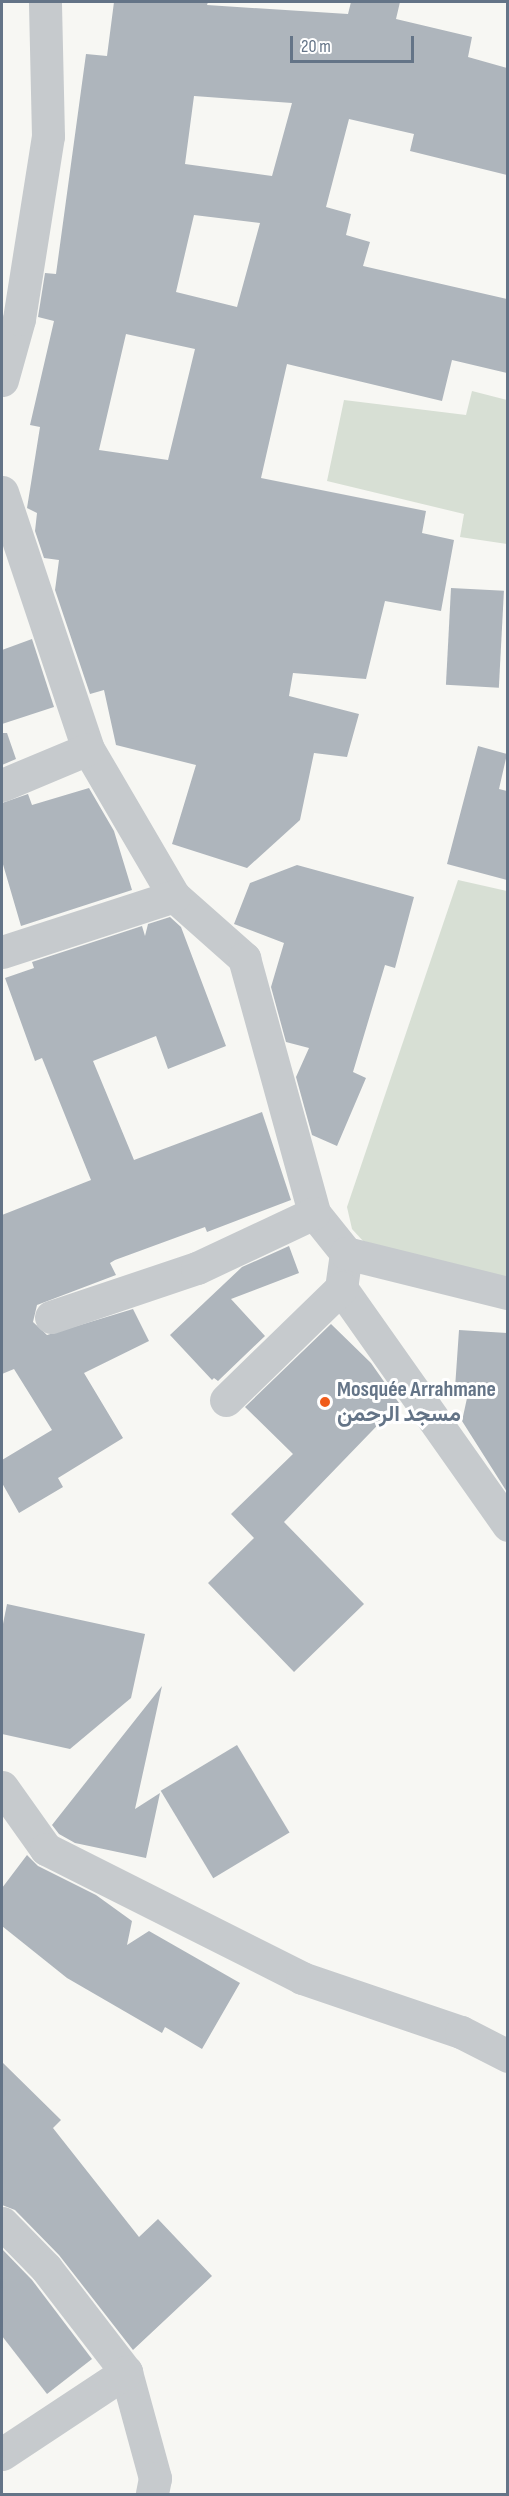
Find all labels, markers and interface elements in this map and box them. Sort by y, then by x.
scale bar [293,24,418,62]
text: 20 m [301,36,331,57]
place label: Mosquée Arrahmane مسجد الرحمن [337,1376,496,1428]
marker: Mosquée Arrahmane مسجد الرحمن [318,1395,332,1409]

